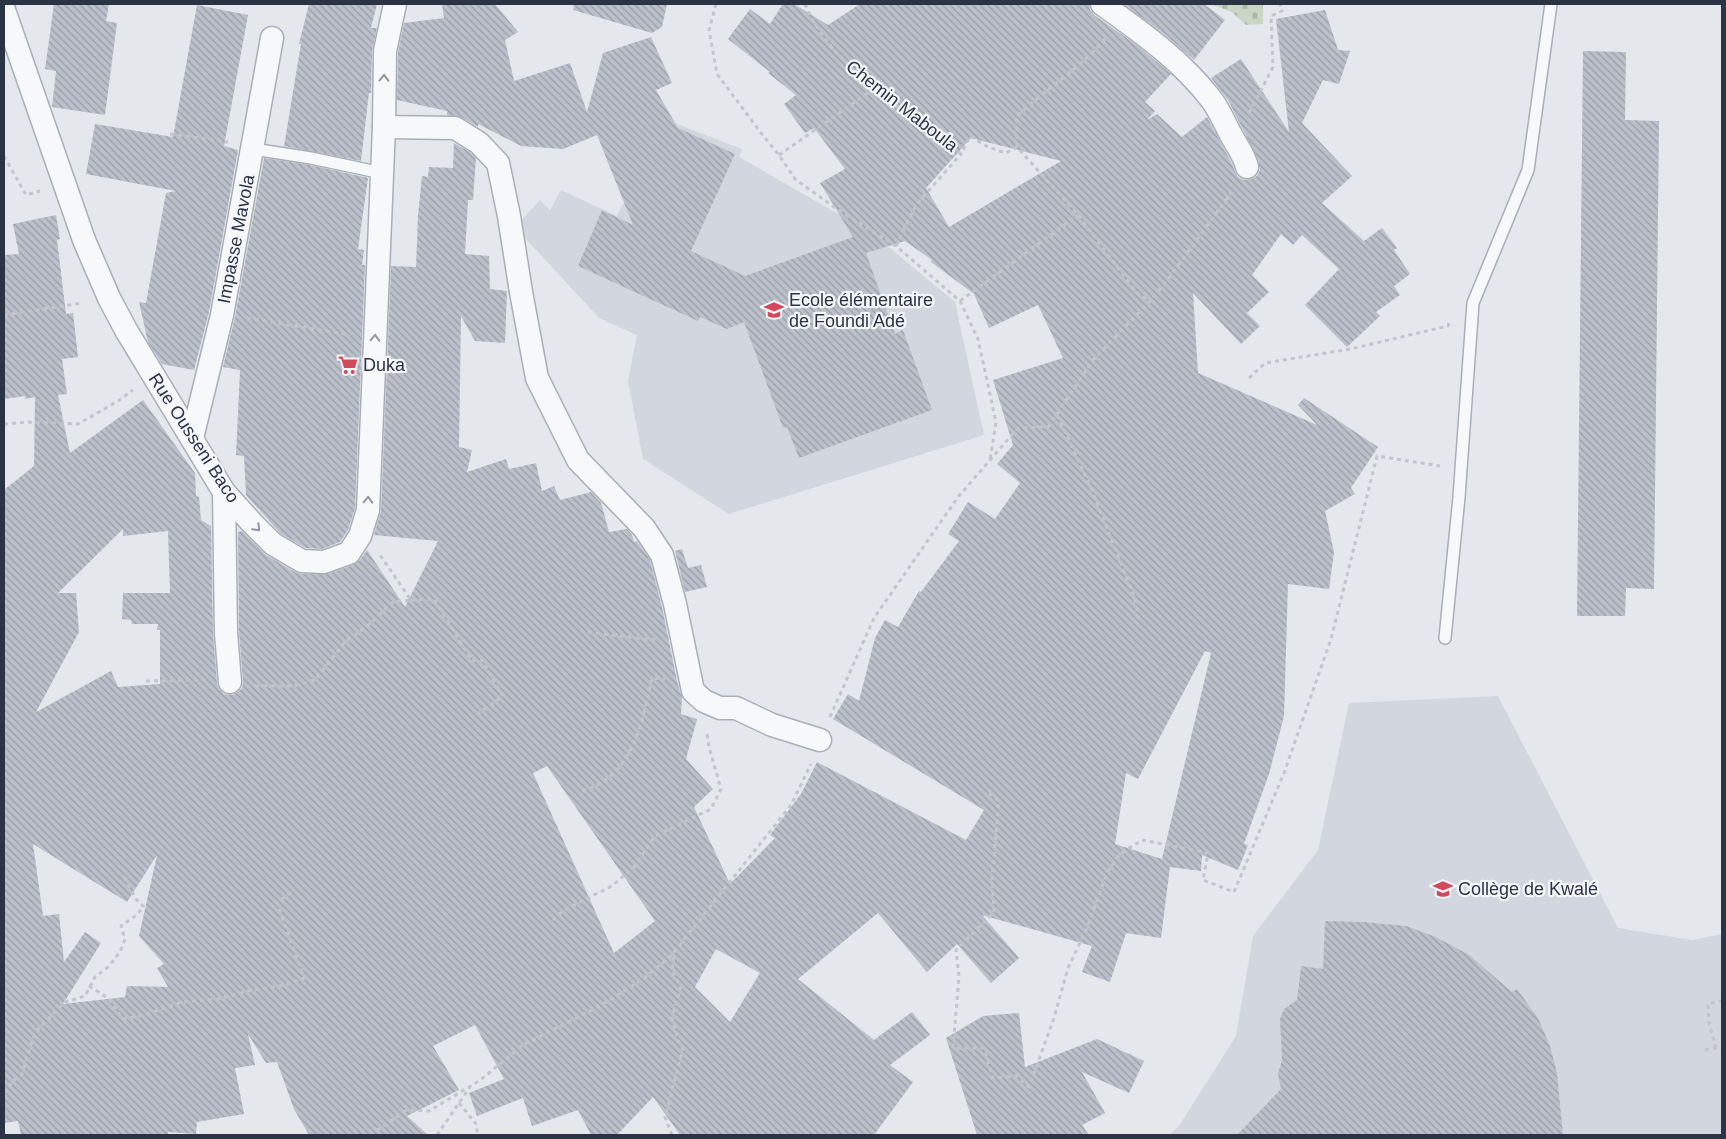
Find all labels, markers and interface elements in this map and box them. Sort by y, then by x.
street label: Chemin Maboula [842,56,963,156]
one-way arrow [379,74,389,82]
street label: Impasse Mavola [214,172,259,305]
place label: Ecole élémentaire de Foundi Adé [789,290,933,331]
school or university icon: Ecole élémentaire de Foundi Adé [763,299,785,321]
one-way arrow [370,333,381,341]
supermarket icon: Duka [337,354,359,376]
place label: Duka [363,355,406,375]
street label: Rue Ousseni Baco [145,370,243,506]
one-way arrow [363,496,374,504]
one-way arrow [251,522,260,531]
school or university icon: Collège de Kwalé [1432,878,1454,900]
place label: Collège de Kwalé [1458,879,1598,899]

